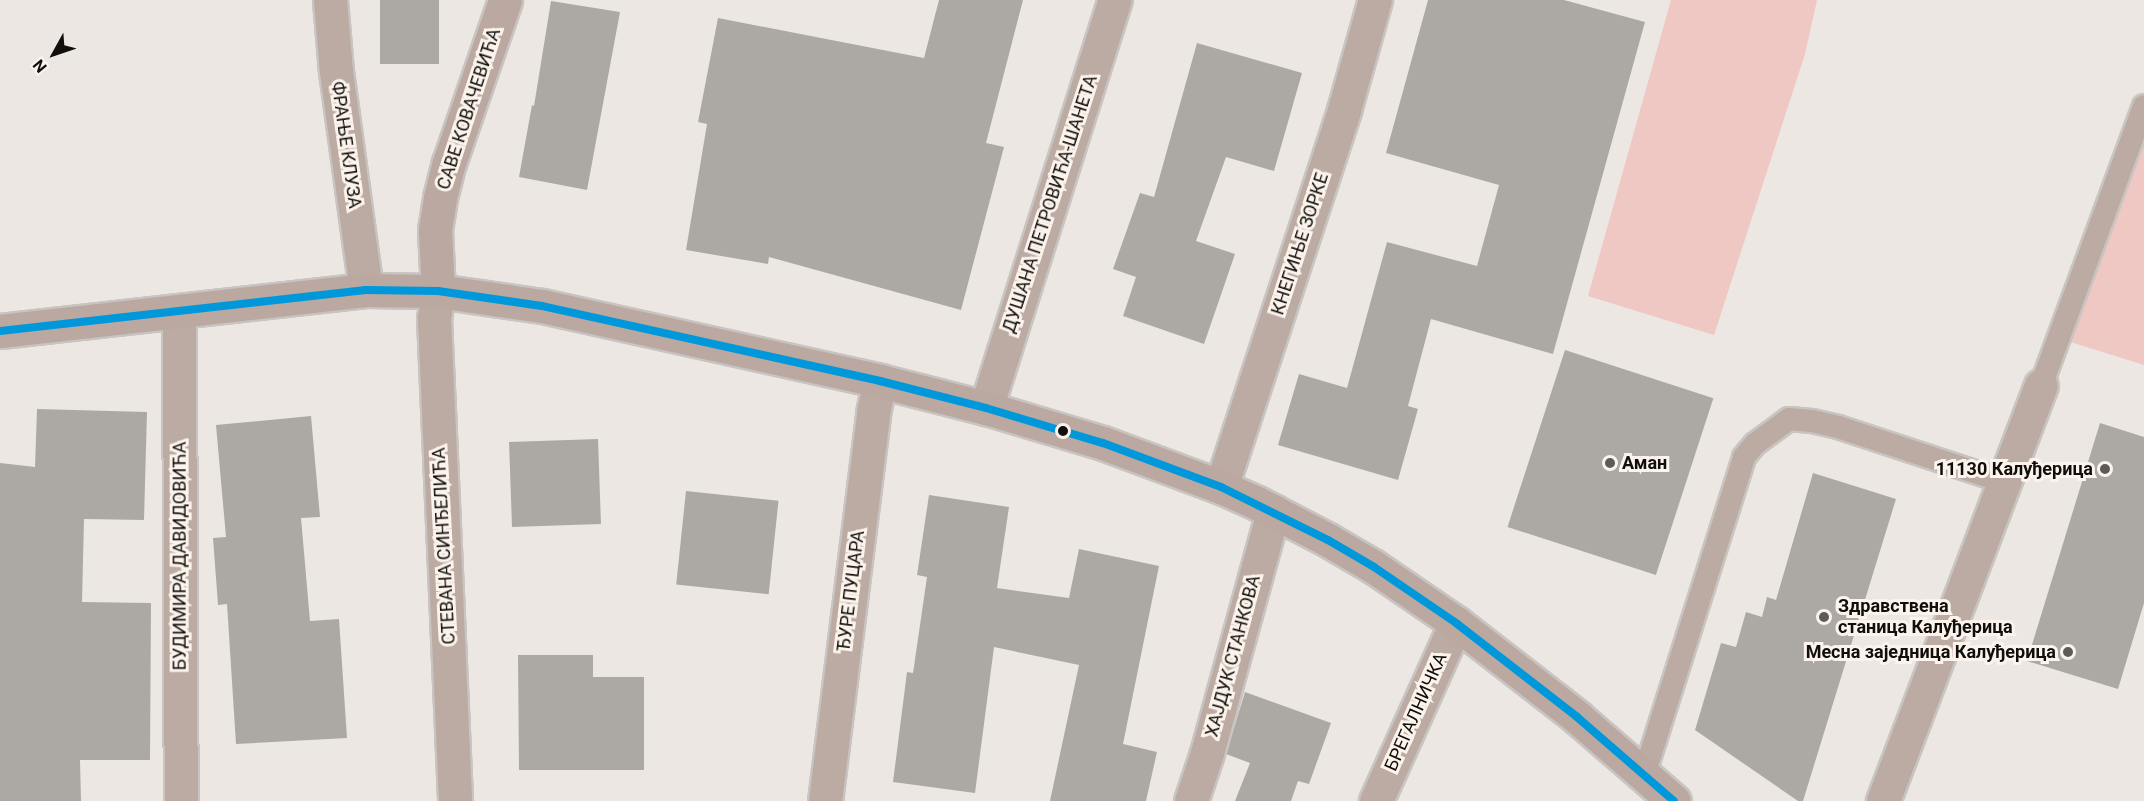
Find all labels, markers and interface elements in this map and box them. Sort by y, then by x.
north arrow [24,24,84,84]
street label: САВЕ КОВАЧЕВИЋА [433,26,505,192]
text: N [29,55,51,76]
street label: ДУШАНА ПЕТРОВИЋА-ШАНЕТА [998,72,1102,336]
street label: ФРАЊЕ КЛУЗА [326,80,366,210]
street label: КНЕГИЊЕ ЗОРКЕ [1267,170,1333,318]
unlabelled marker [1057,425,1069,437]
street label: БУДИМИРА ДАВИДОВИЋА [169,442,191,670]
street label: СТЕВАНА СИНЂЕЛИЋА [428,447,460,645]
place label: Аман [1622,452,1667,474]
marker: Аман [1603,456,1617,470]
place label: 11130 Калуђерица [1936,458,2093,480]
marker: 11130 Калуђерица [2098,462,2112,476]
street label: ЂУРЕ ПУЦАРА [833,529,869,653]
street label: ХАЈДУК СТАНКОВА [1201,573,1265,739]
place label: Здравствена станица Калуђерица [1838,596,2013,638]
marker: Здравствена станица Калуђерица [1815,608,1833,626]
place label: Месна заједница Калуђерица [1806,641,2056,663]
marker: Месна заједница Калуђерица [2061,645,2075,659]
street label: БРЕГАЛНИЧКА [1380,650,1452,774]

